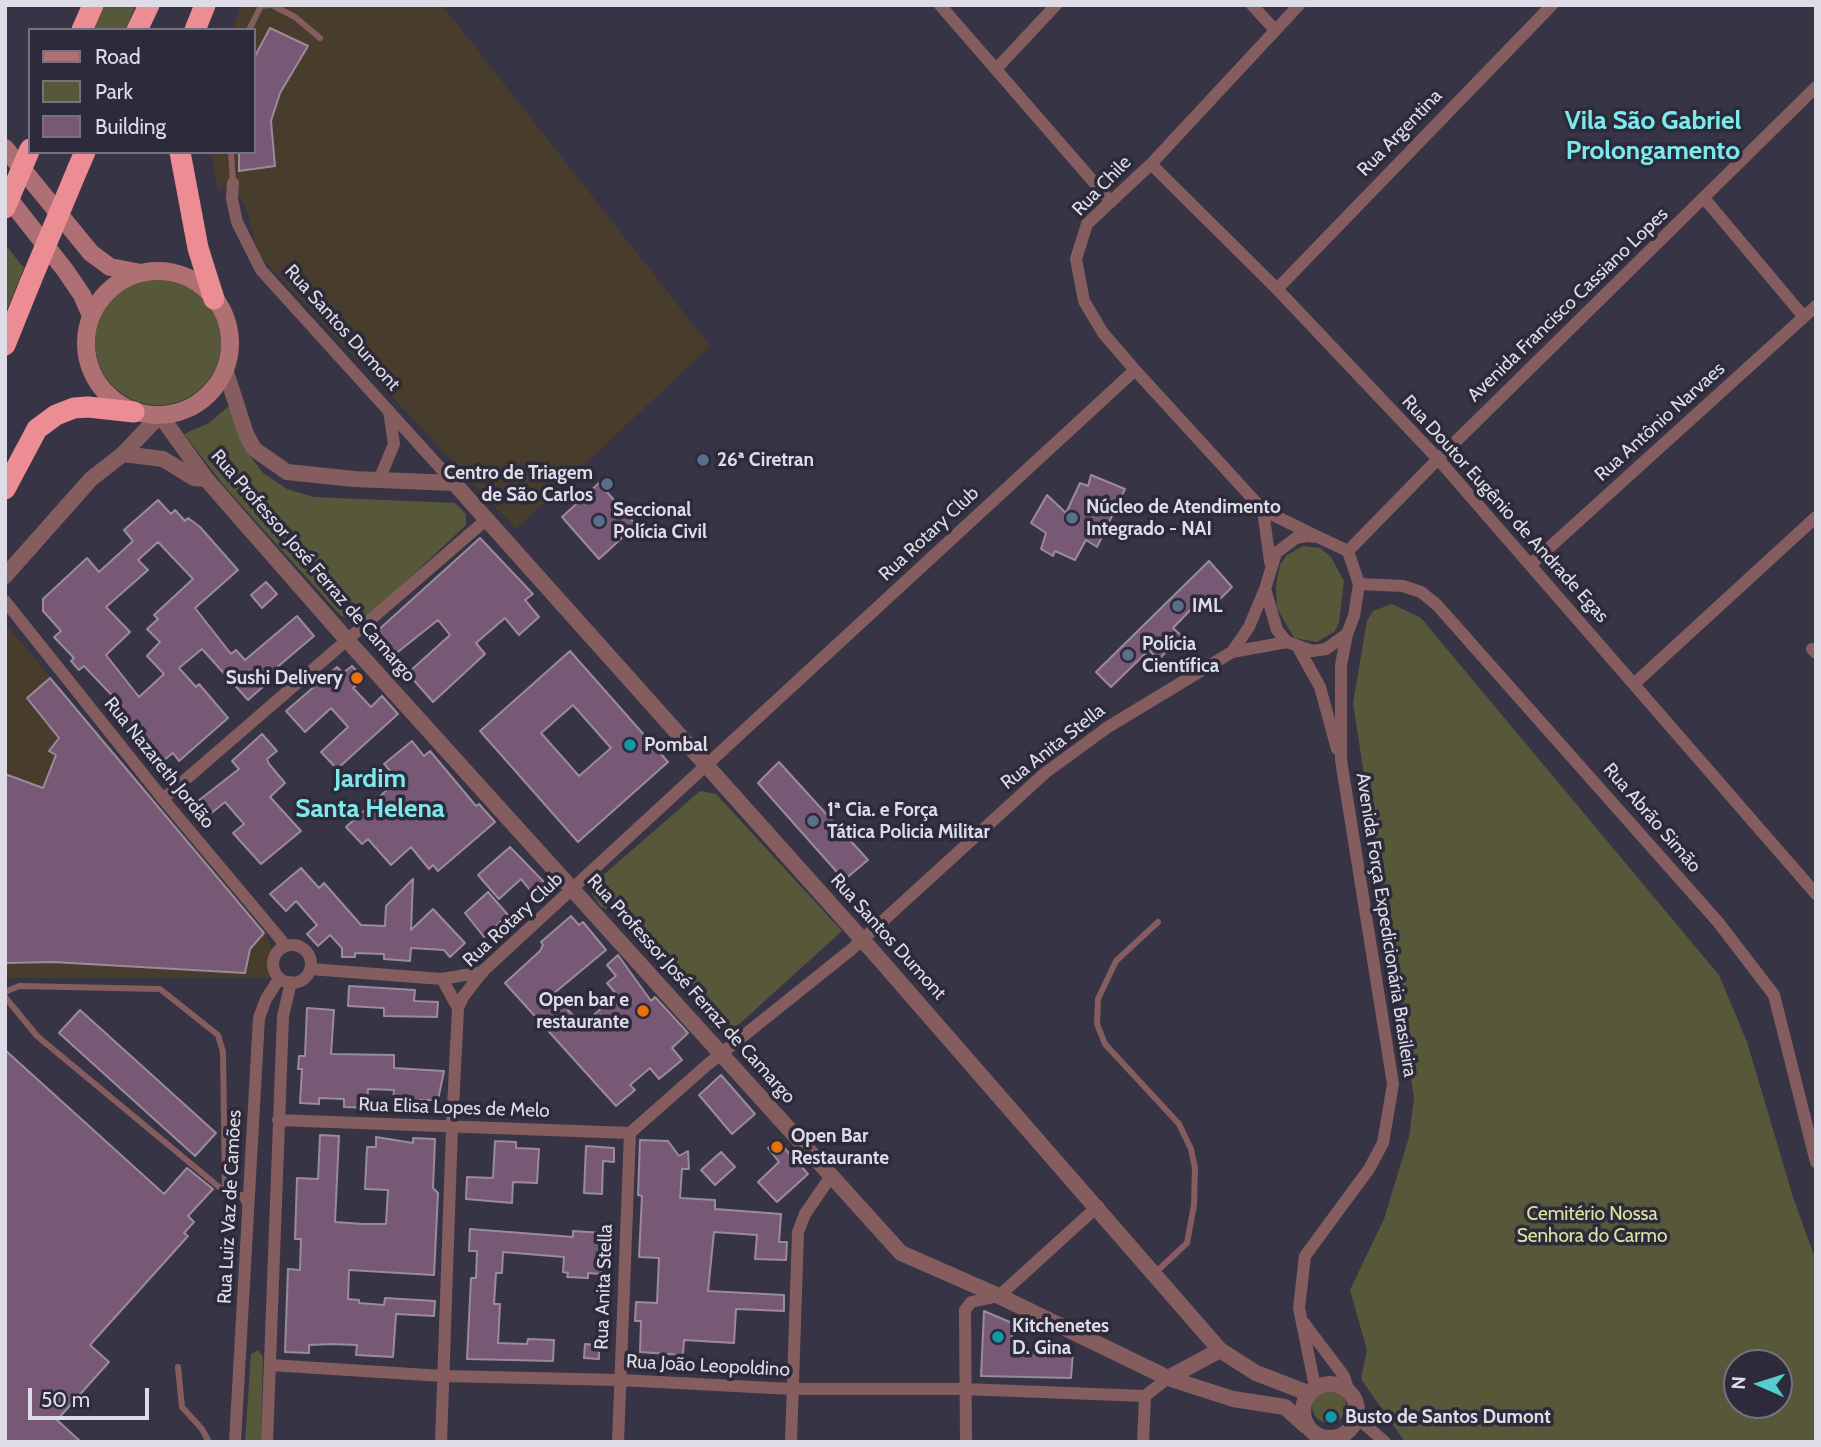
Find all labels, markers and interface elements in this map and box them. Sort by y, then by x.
legend [28,28,256,154]
text: Road [95,44,141,69]
text: Park [95,79,133,104]
street label: Rua Argentina [1353,85,1447,181]
district label: Vila São Gabriel Prolongamento [1565,105,1741,166]
text: Building [95,114,166,139]
street label: Rua Chile [1068,151,1136,221]
street label: Avenida Francisco Cassiano Lopes [1463,203,1673,407]
street label: Rua Santos Dumont [279,260,405,396]
street label: Rua Antônio Narvaes [1590,358,1730,486]
street label: Rua Doutor Eugênio de Andrade Egas [1397,391,1613,627]
street label: Rua Professor José Ferraz de Camargo [206,445,420,687]
place label: 26ª Ciretran [717,449,814,471]
marker: 26ª Ciretran [695,452,711,468]
place label: Centro de Triagem de São Carlos [444,462,593,506]
marker: Centro de Triagem de São Carlos [599,476,615,492]
street label: Rua Rotary Club [874,482,984,586]
place label: Núcleo de Atendimento Integrado - NAI [1086,496,1281,540]
place label: Seccional Polícia Civil [613,499,707,543]
marker: Núcleo de Atendimento Integrado - NAI [1064,510,1080,526]
marker: Seccional Polícia Civil [591,513,607,529]
place label: IML [1192,595,1222,617]
marker: IML [1170,598,1186,614]
place label: Polícia Científica [1142,633,1219,677]
marker: Polícia Científica [1120,647,1136,663]
place label: Sushi Delivery [226,667,343,689]
marker: Sushi Delivery [349,670,365,686]
street label: Rua Nazareth Jordão [99,693,219,833]
street label: Rua Anita Stella [996,699,1110,795]
place label: Pombal [644,734,708,756]
marker: Pombal [622,737,638,753]
street label: Rua Abrão Simão [1598,759,1706,877]
district label: Jardim Santa Helena [295,763,445,824]
street label: Avenida Força Expedicionária Brasileira [1351,771,1421,1079]
place label: 1ª Cia. e Força Tática Policia Militar [827,799,990,843]
marker: 1ª Cia. e Força Tática Policia Militar [805,813,821,829]
street label: Rua Rotary Club [458,868,568,972]
street label: Rua Santos Dumont [825,869,951,1005]
street label: Rua Professor José Ferraz de Camargo [582,870,800,1108]
place label: Open bar e restaurante [536,989,629,1033]
marker: Open bar e restaurante [635,1003,651,1019]
street label: Rua Elisa Lopes de Melo [358,1093,550,1123]
street label: Rua Luiz Vaz de Camões [214,1109,246,1305]
place label: Open Bar Restaurante [791,1125,889,1169]
marker: Open Bar Restaurante [769,1139,785,1155]
park label: Cemitério Nossa Senhora do Carmo [1517,1203,1667,1247]
street label: Rua Anita Stella [590,1224,618,1350]
place label: Kitchenetes D. Gina [1012,1315,1109,1359]
marker: Kitchenetes D. Gina [990,1329,1006,1345]
north arrow [1723,1349,1793,1419]
street label: Rua João Leopoldino [626,1350,790,1382]
scale bar [32,1374,152,1418]
text: N [1727,1376,1750,1390]
text: 50 m [41,1387,90,1412]
place label: Busto de Santos Dumont [1345,1406,1551,1428]
marker: Busto de Santos Dumont [1323,1409,1339,1425]

